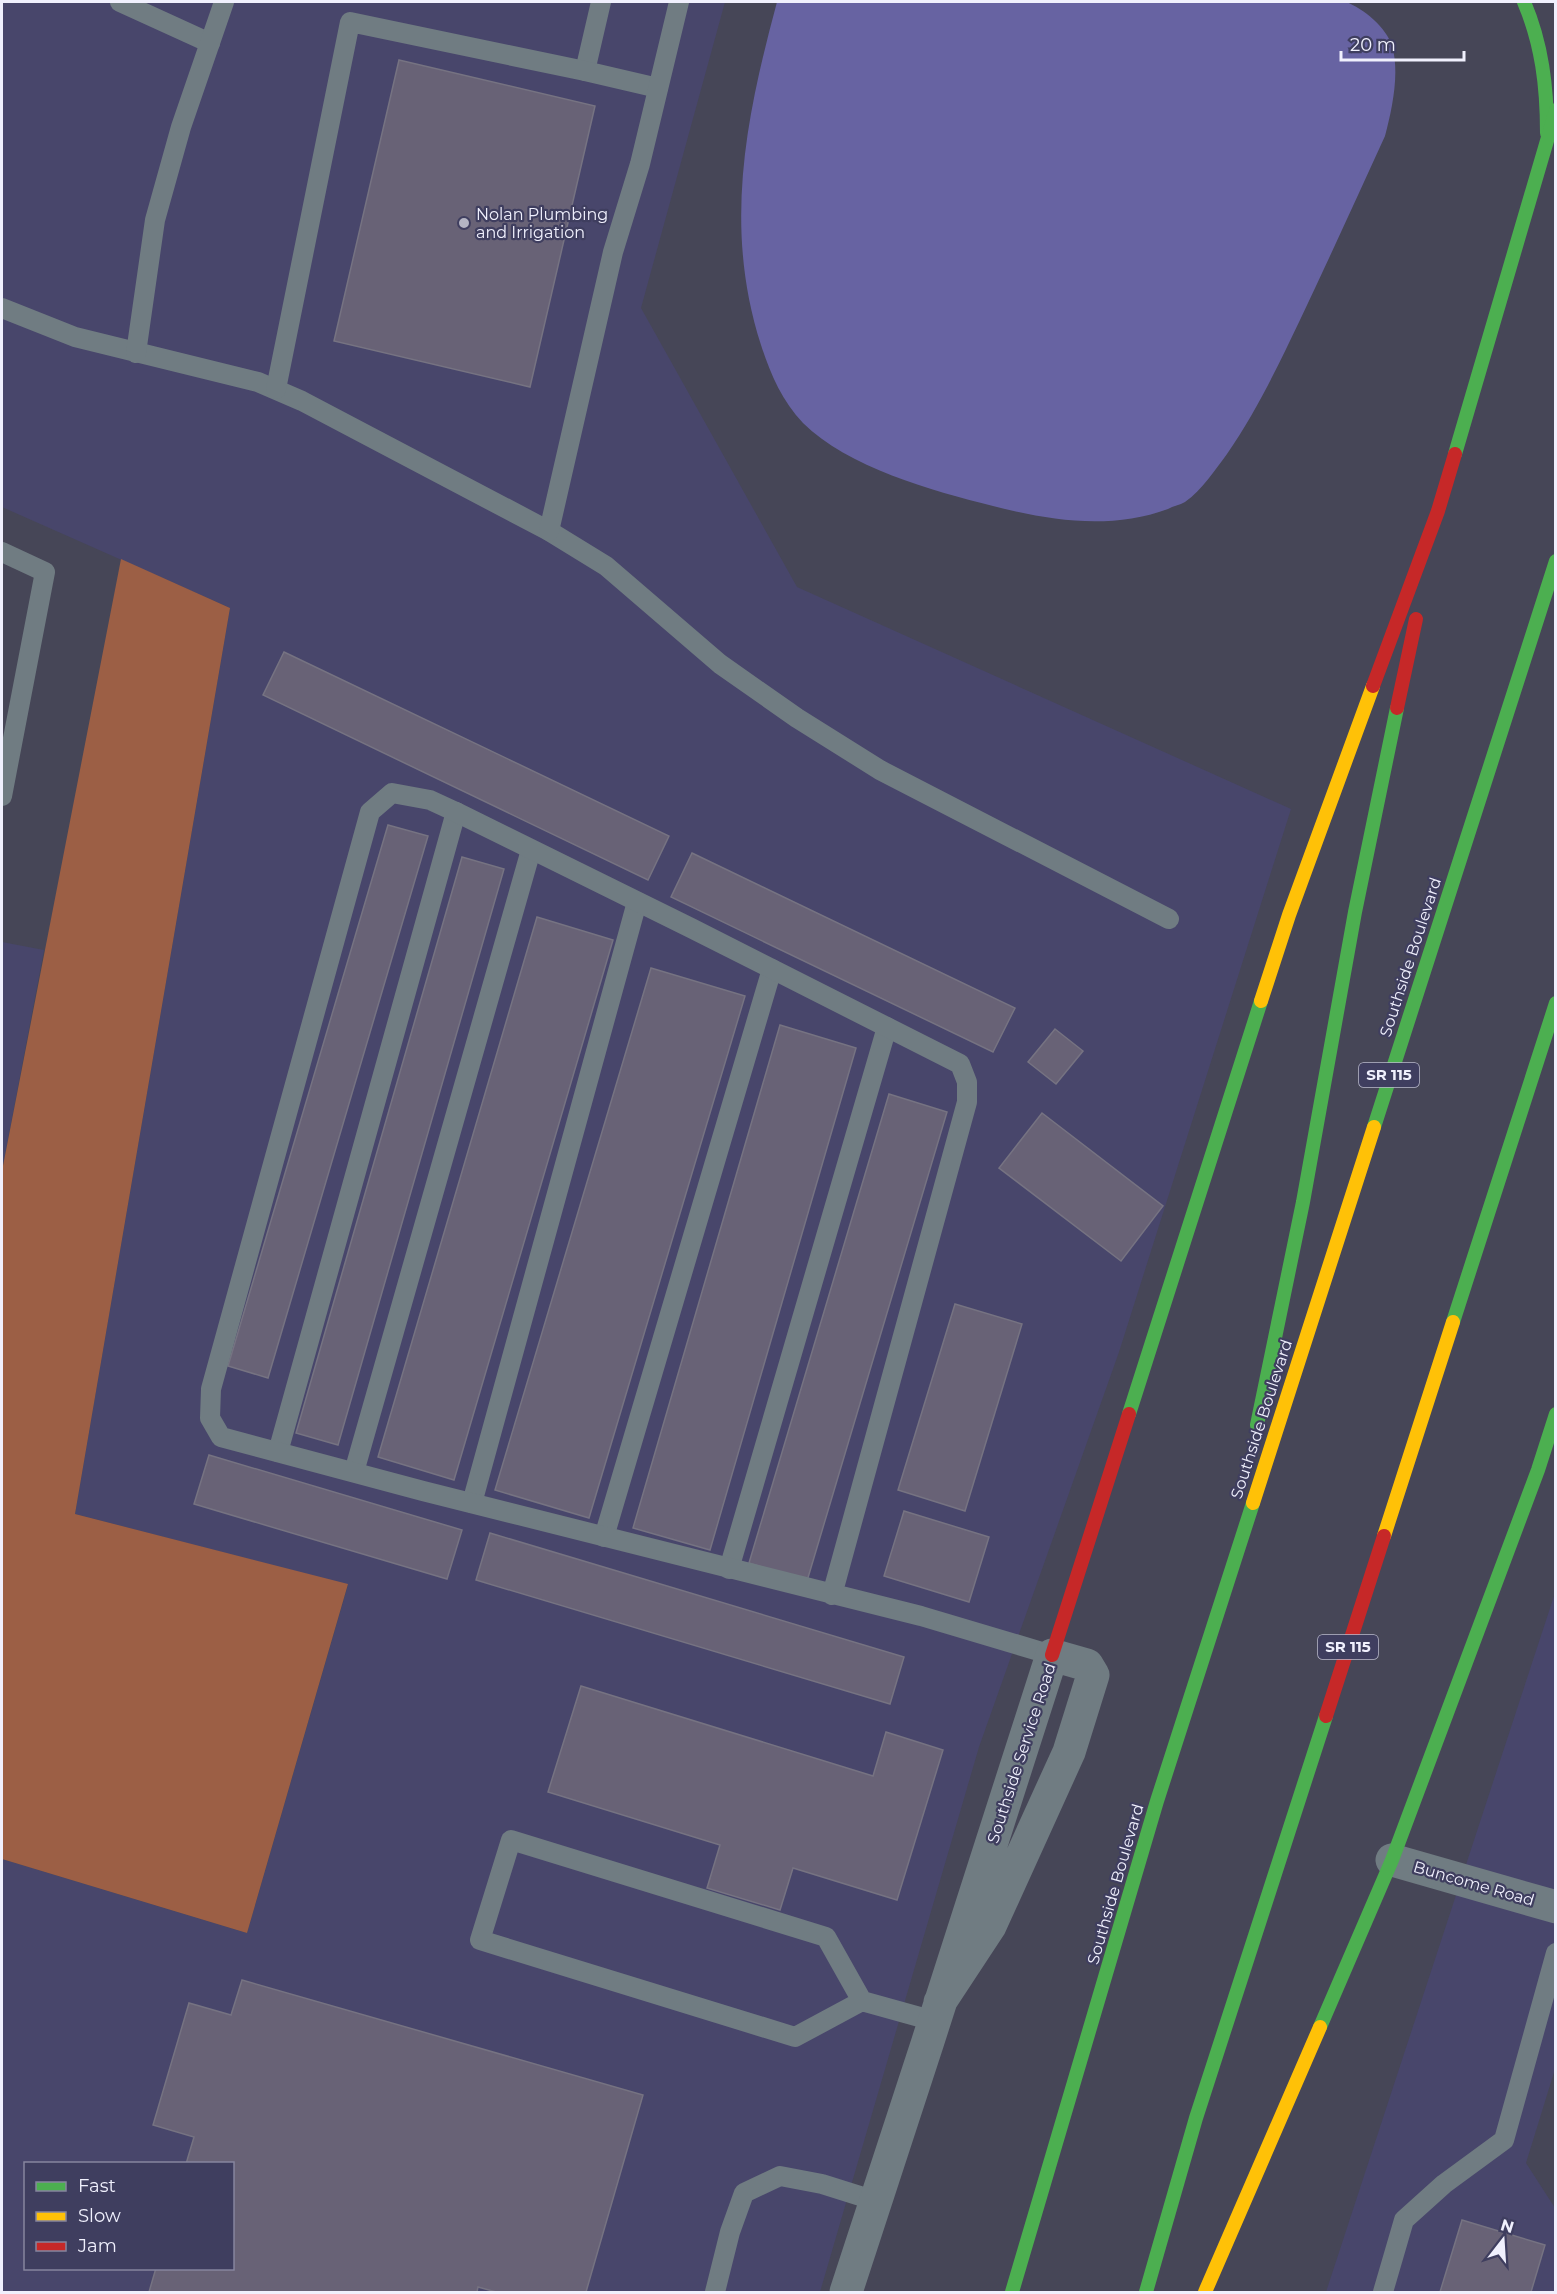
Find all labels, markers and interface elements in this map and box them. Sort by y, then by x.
scale bar [1341,24,1464,62]
text: 20 m [1350,34,1396,56]
place label: Nolan Plumbing and Irrigation [476,205,608,242]
marker: Nolan Plumbing and Irrigation [457,216,471,230]
street label: Southside Boulevard [1376,875,1445,1039]
road number: SR 115 [1359,1063,1419,1087]
street label: Southside Boulevard [1227,1337,1296,1501]
road number: SR 115 [1318,1635,1378,1659]
street label: Southside Service Road [983,1661,1060,1846]
street label: Southside Boulevard [1083,1802,1148,1967]
street label: Buncome Road [1411,1857,1537,1910]
legend [24,2162,234,2270]
text: Fast [78,2175,116,2197]
text: Slow [78,2205,121,2227]
north arrow [1473,2210,1533,2270]
text: N [1498,2215,1516,2237]
text: Jam [77,2235,117,2257]

